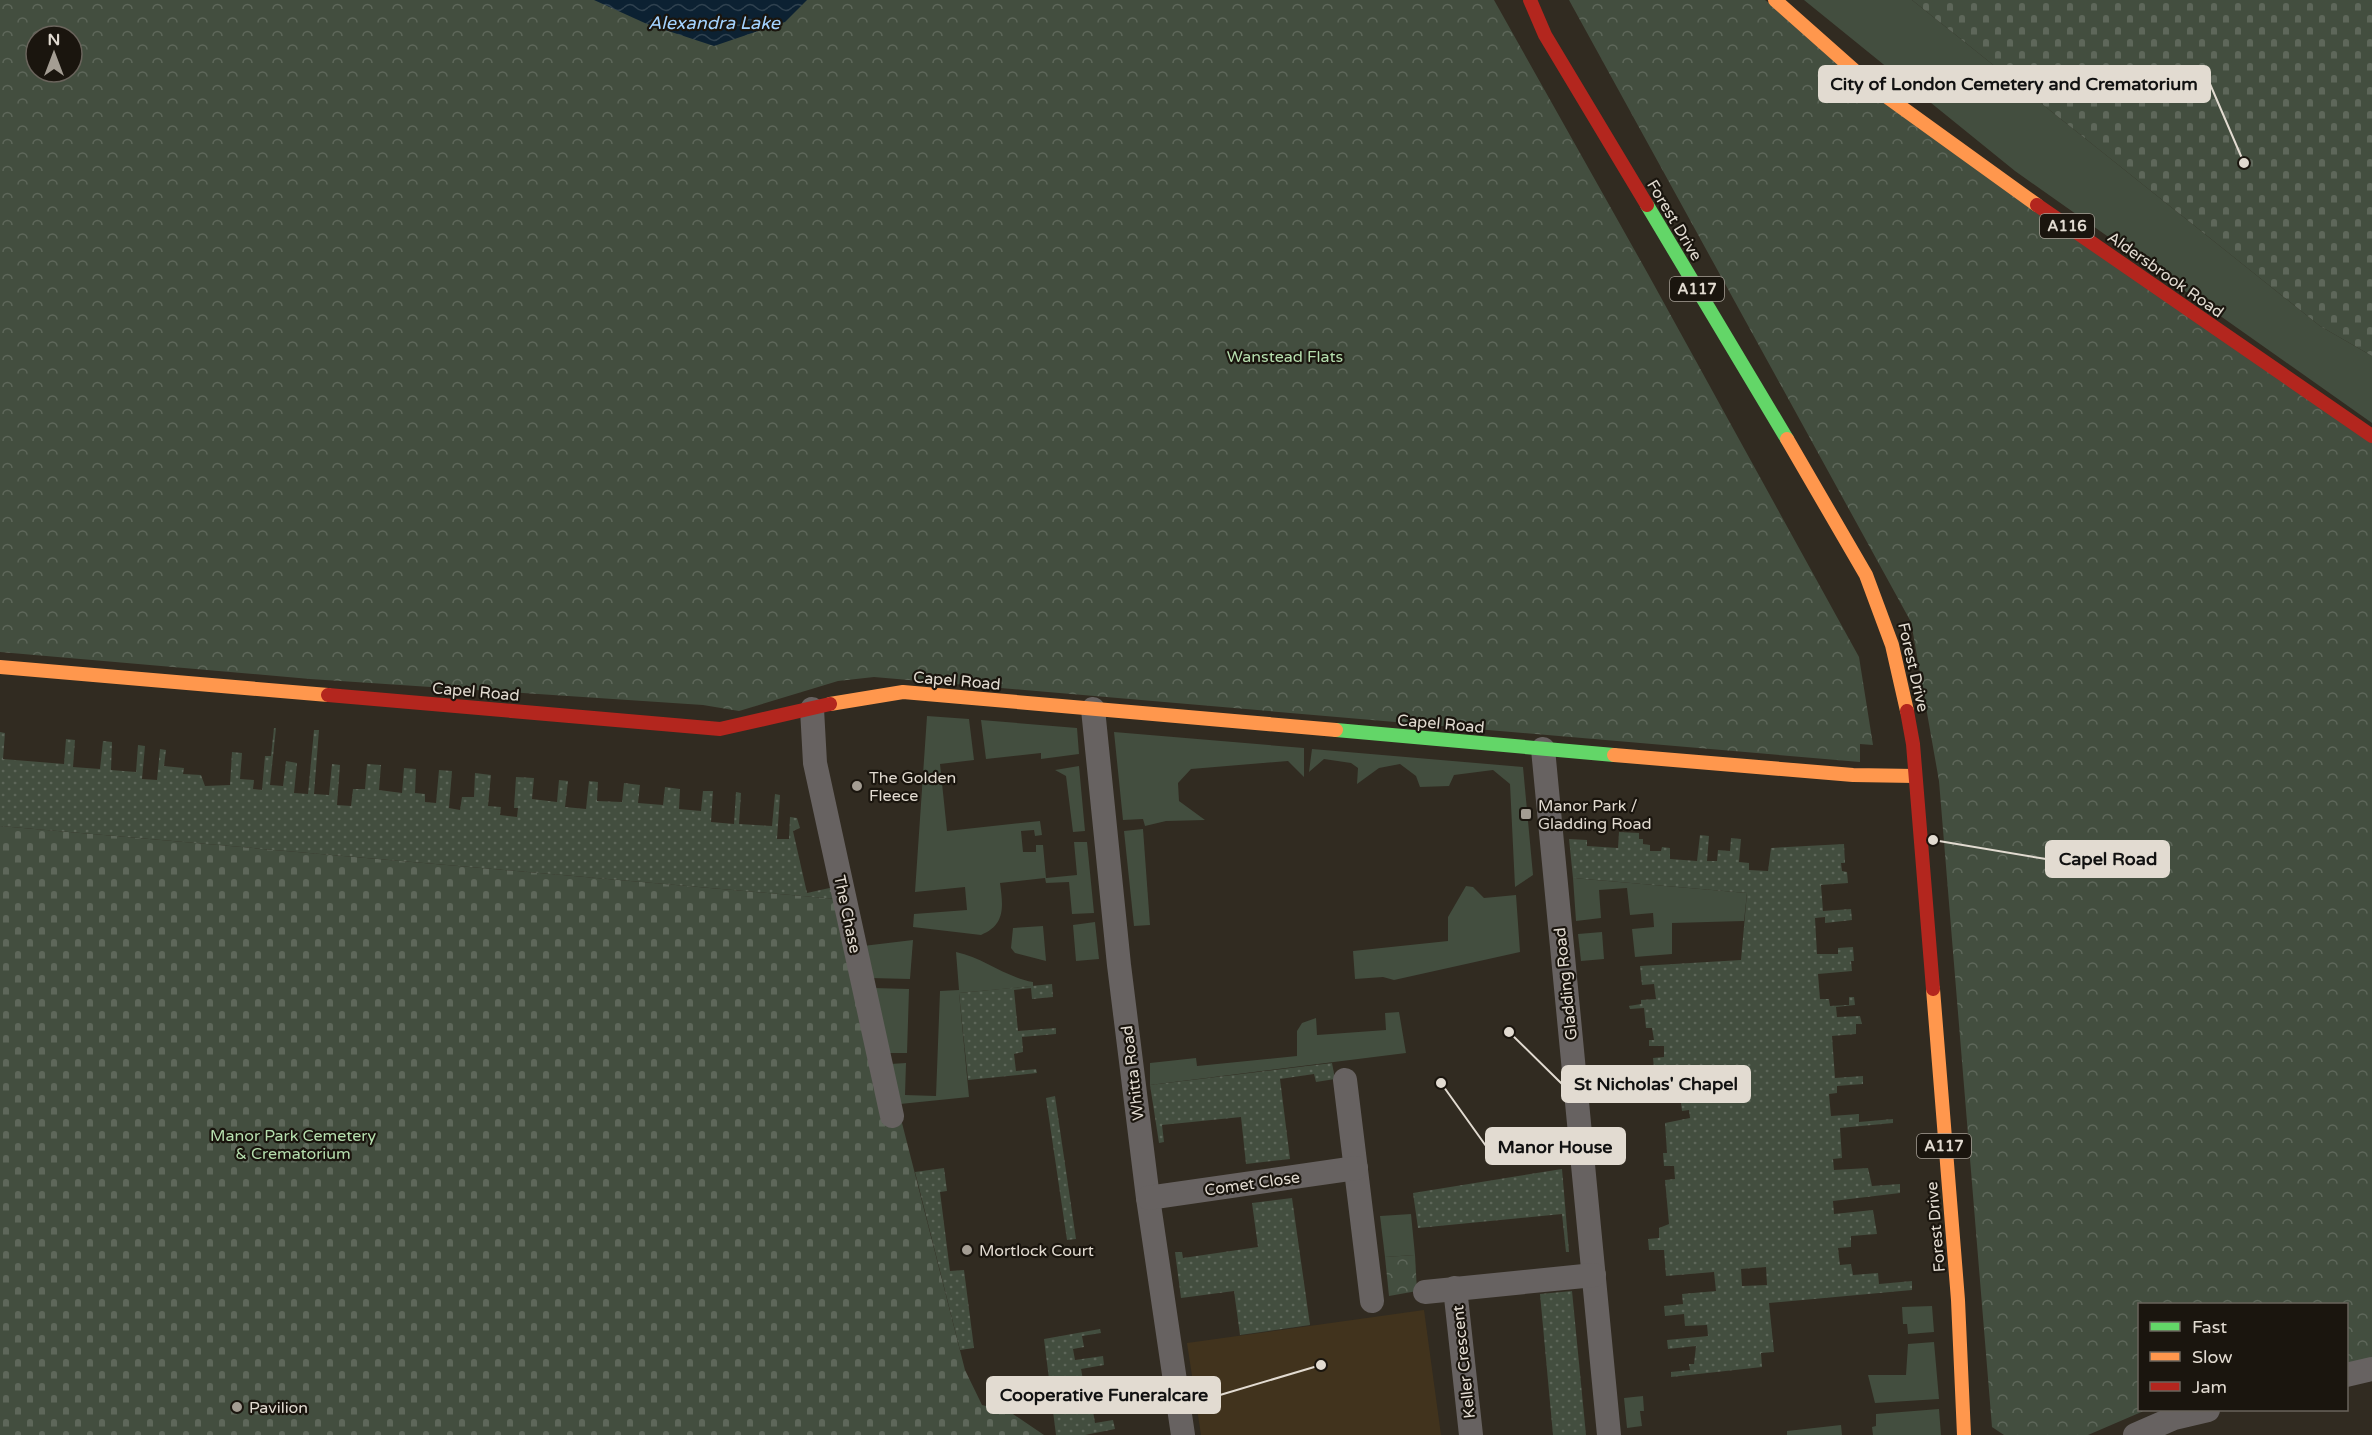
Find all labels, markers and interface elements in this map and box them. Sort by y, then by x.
water label: Alexandra Lake [648,12,781,34]
north arrow [24,24,84,84]
text: N [48,30,60,50]
callout: City of London Cemetery and Crematorium [1819,66,2210,102]
text: City of London Cemetery and Crematorium [1830,73,2198,95]
street label: Forest Drive [1642,176,1706,265]
road number: A116 [2040,214,2094,238]
street label: Aldersbrook Road [2103,227,2227,322]
road number: A117 [1670,277,1724,301]
park label: Wanstead Flats [1227,347,1343,367]
street label: Forest Drive [1893,621,1933,714]
street label: Capel Road [912,667,1001,695]
street label: Capel Road [431,678,520,706]
street label: Capel Road [1396,710,1485,738]
place label: The Golden Fleece [869,768,956,806]
marker: The Golden Fleece [850,779,864,793]
place label: Manor Park / Gladding Road [1538,796,1651,834]
marker: Manor Park / Gladding Road [1519,807,1533,821]
callout: Capel Road [2046,841,2169,877]
text: Capel Road [2059,848,2157,870]
street label: The Chase [829,873,865,955]
street label: Gladding Road [1550,926,1582,1041]
street label: Whitta Road [1117,1024,1149,1121]
callout: St Nicholas' Chapel [1562,1066,1750,1102]
text: St Nicholas' Chapel [1574,1073,1738,1095]
park label: Manor Park Cemetery & Crematorium [210,1126,376,1164]
callout: Manor House [1486,1128,1625,1164]
road number: A117 [1917,1134,1971,1158]
text: Manor House [1497,1136,1613,1158]
street label: Comet Close [1203,1167,1301,1201]
street label: Forest Drive [1922,1181,1950,1273]
place label: Mortlock Court [979,1241,1094,1261]
marker: Mortlock Court [960,1243,974,1257]
legend [2138,1303,2348,1411]
street label: Keller Crescent [1448,1304,1480,1420]
text: Fast [2192,1316,2227,1338]
text: Slow [2192,1346,2233,1368]
text: Jam [2192,1376,2227,1398]
callout: Cooperative Funeralcare [987,1377,1220,1413]
text: Cooperative Funeralcare [1000,1384,1208,1406]
place label: Pavilion [249,1398,308,1418]
marker: Pavilion [230,1400,244,1414]

